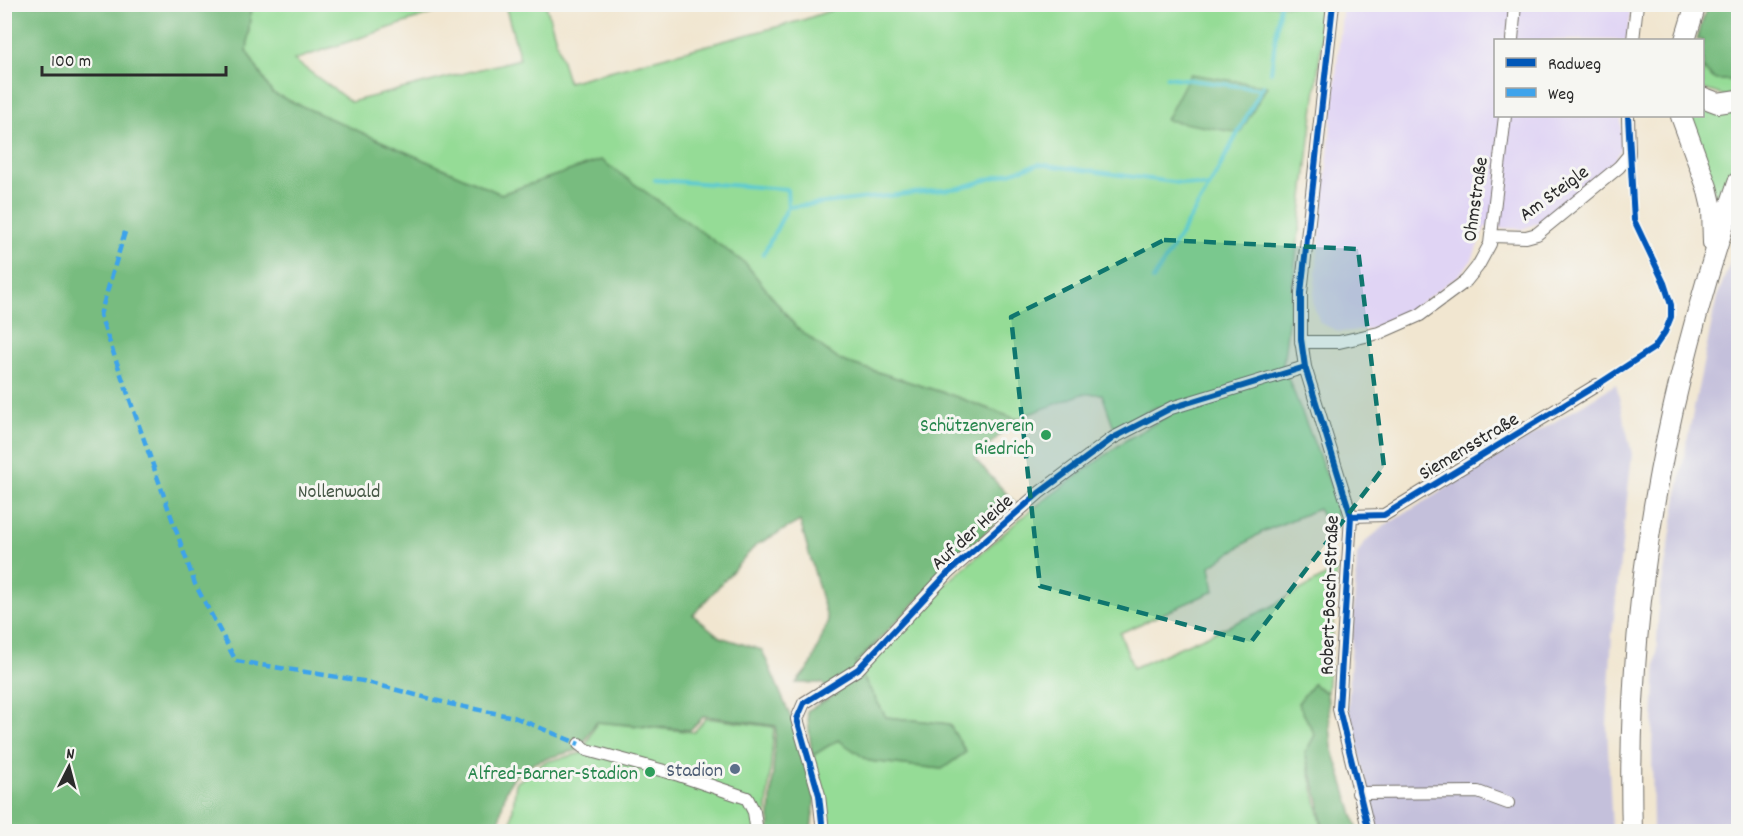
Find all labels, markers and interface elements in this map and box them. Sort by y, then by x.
scale bar [42,39,226,77]
legend [1494,39,1704,117]
text: 100 m [51,50,91,75]
text: Radweg [1548,53,1601,78]
text: Weg [1548,83,1574,108]
street label: Ohmstraße [1457,155,1497,244]
street label: Am Steigle [1514,159,1596,229]
street label: Siemensstraße [1414,407,1525,489]
place label: Schützenverein Riedrich [920,413,1034,464]
marker: Schützenverein Riedrich [1039,428,1053,442]
park label: Nollenwald [298,479,380,507]
street label: Auf der Heide [926,488,1021,578]
street label: Robert-Bosch-Straße [1314,515,1348,675]
north arrow [39,737,99,797]
text: N [65,743,76,766]
place label: Stadion [666,758,723,786]
place label: Alfred-Barner-Stadion [468,761,638,789]
marker: Stadion [728,762,742,776]
marker: Alfred-Barner-Stadion [643,765,657,779]

